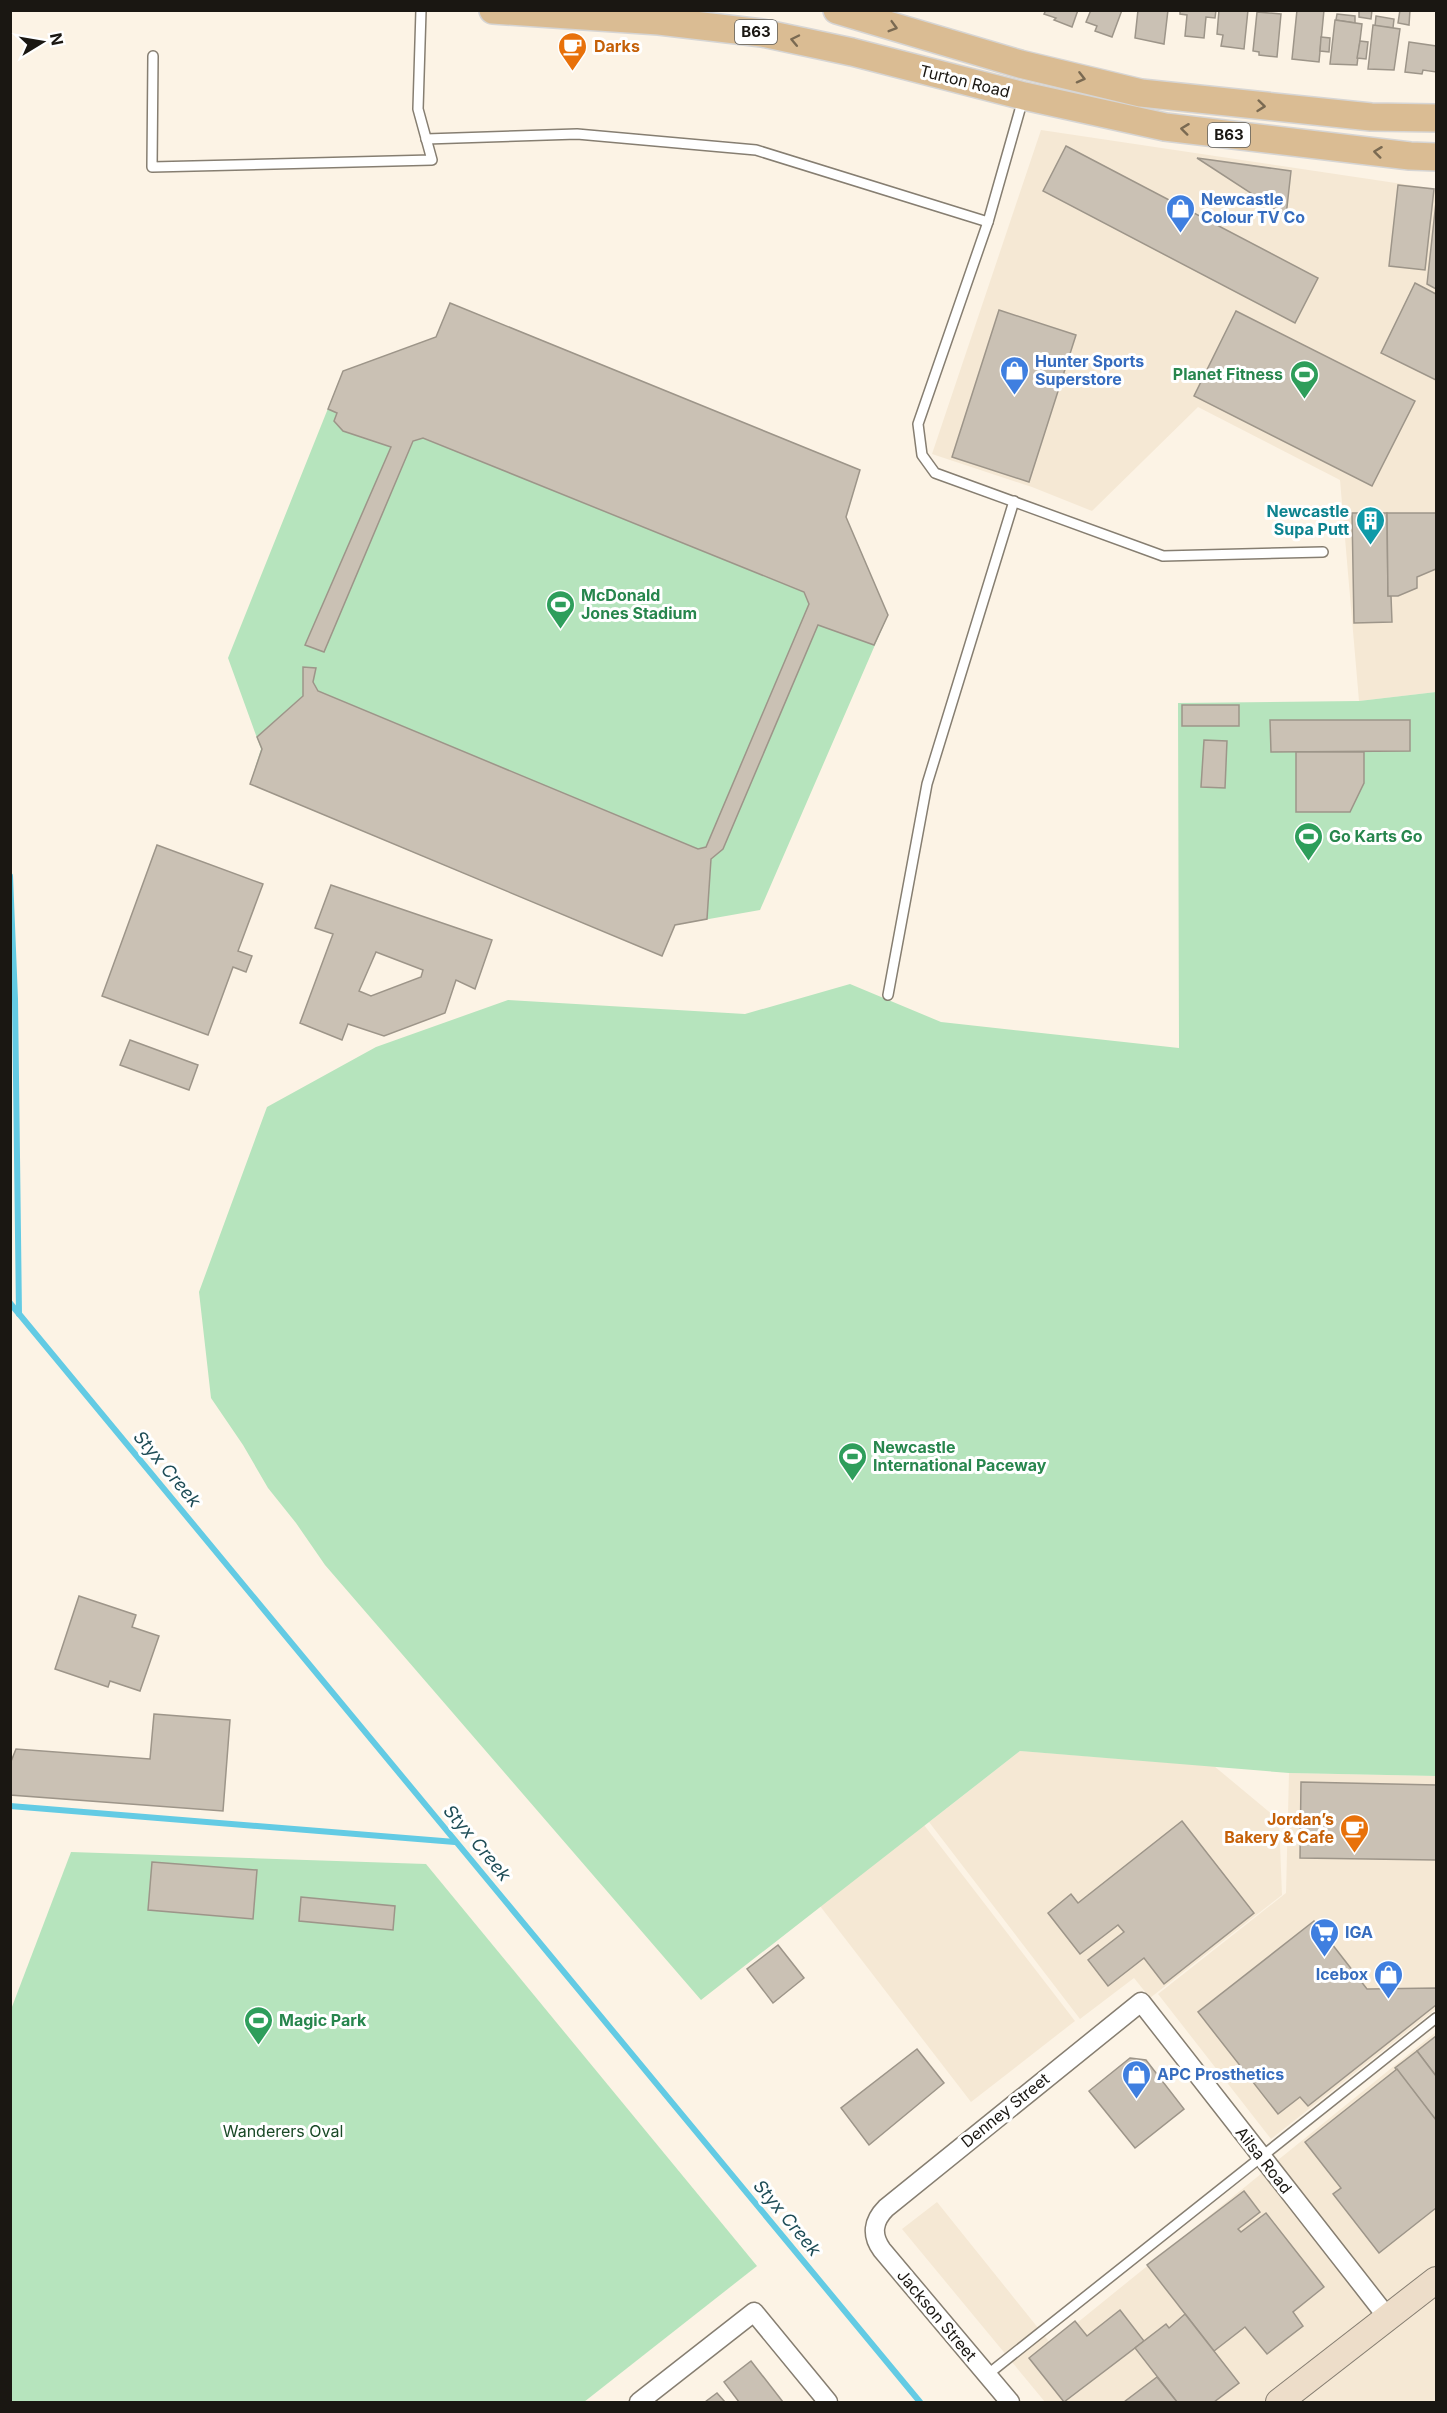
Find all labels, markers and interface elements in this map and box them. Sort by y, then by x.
north arrow [12,12,72,72]
road number: B63 [735,20,777,44]
one-way arrow [887,20,898,32]
cafe icon: Darks [557,30,589,72]
text: N [46,31,68,47]
one-way arrow [790,34,800,47]
place label: Darks [594,36,640,56]
street label: Turton Road [918,60,1012,102]
one-way arrow [1076,71,1086,84]
one-way arrow [1257,99,1266,112]
road number: B63 [1208,123,1250,147]
one-way arrow [1180,124,1189,136]
one-way arrow [1374,146,1383,159]
place label: Newcastle Colour TV Co [1201,189,1305,227]
shop icon: Newcastle Colour TV Co [1164,192,1196,234]
place label: Hunter Sports Superstore [1035,351,1144,389]
shop icon: Hunter Sports Superstore [998,354,1030,396]
sports icon: Planet Fitness [1288,358,1320,400]
place label: Planet Fitness [1173,364,1283,384]
place label: Newcastle Supa Putt [1267,501,1349,539]
building icon: Newcastle Supa Putt [1354,504,1386,546]
place label: McDonald Jones Stadium [581,585,697,623]
sports icon: McDonald Jones Stadium [544,588,576,630]
sports icon: Go Karts Go [1292,820,1324,862]
place label: Go Karts Go [1329,826,1423,846]
water label: Styx Creek [129,1426,206,1512]
place label: Newcastle International Paceway [873,1437,1047,1475]
sports icon: Newcastle International Paceway [836,1440,868,1482]
water label: Styx Creek [439,1800,516,1886]
place label: Jordan’s Bakery & Cafe [1224,1809,1334,1847]
cafe icon: Jordan’s Bakery & Cafe [1339,1812,1371,1854]
supermarket icon: IGA [1308,1916,1340,1958]
place label: IGA [1345,1922,1373,1942]
shop icon: Icebox [1373,1958,1405,2000]
place label: Icebox [1316,1964,1368,1984]
sports icon: Magic Park [242,2004,274,2046]
place label: Magic Park [279,2010,367,2030]
shop icon: APC Prosthetics [1120,2058,1152,2100]
place label: APC Prosthetics [1157,2064,1284,2084]
street label: Denney Street [957,2068,1053,2152]
park label: Wanderers Oval [223,2121,343,2141]
street label: Ailsa Road [1232,2123,1296,2197]
water label: Styx Creek [749,2175,826,2261]
street label: Jackson Street [893,2265,981,2365]

